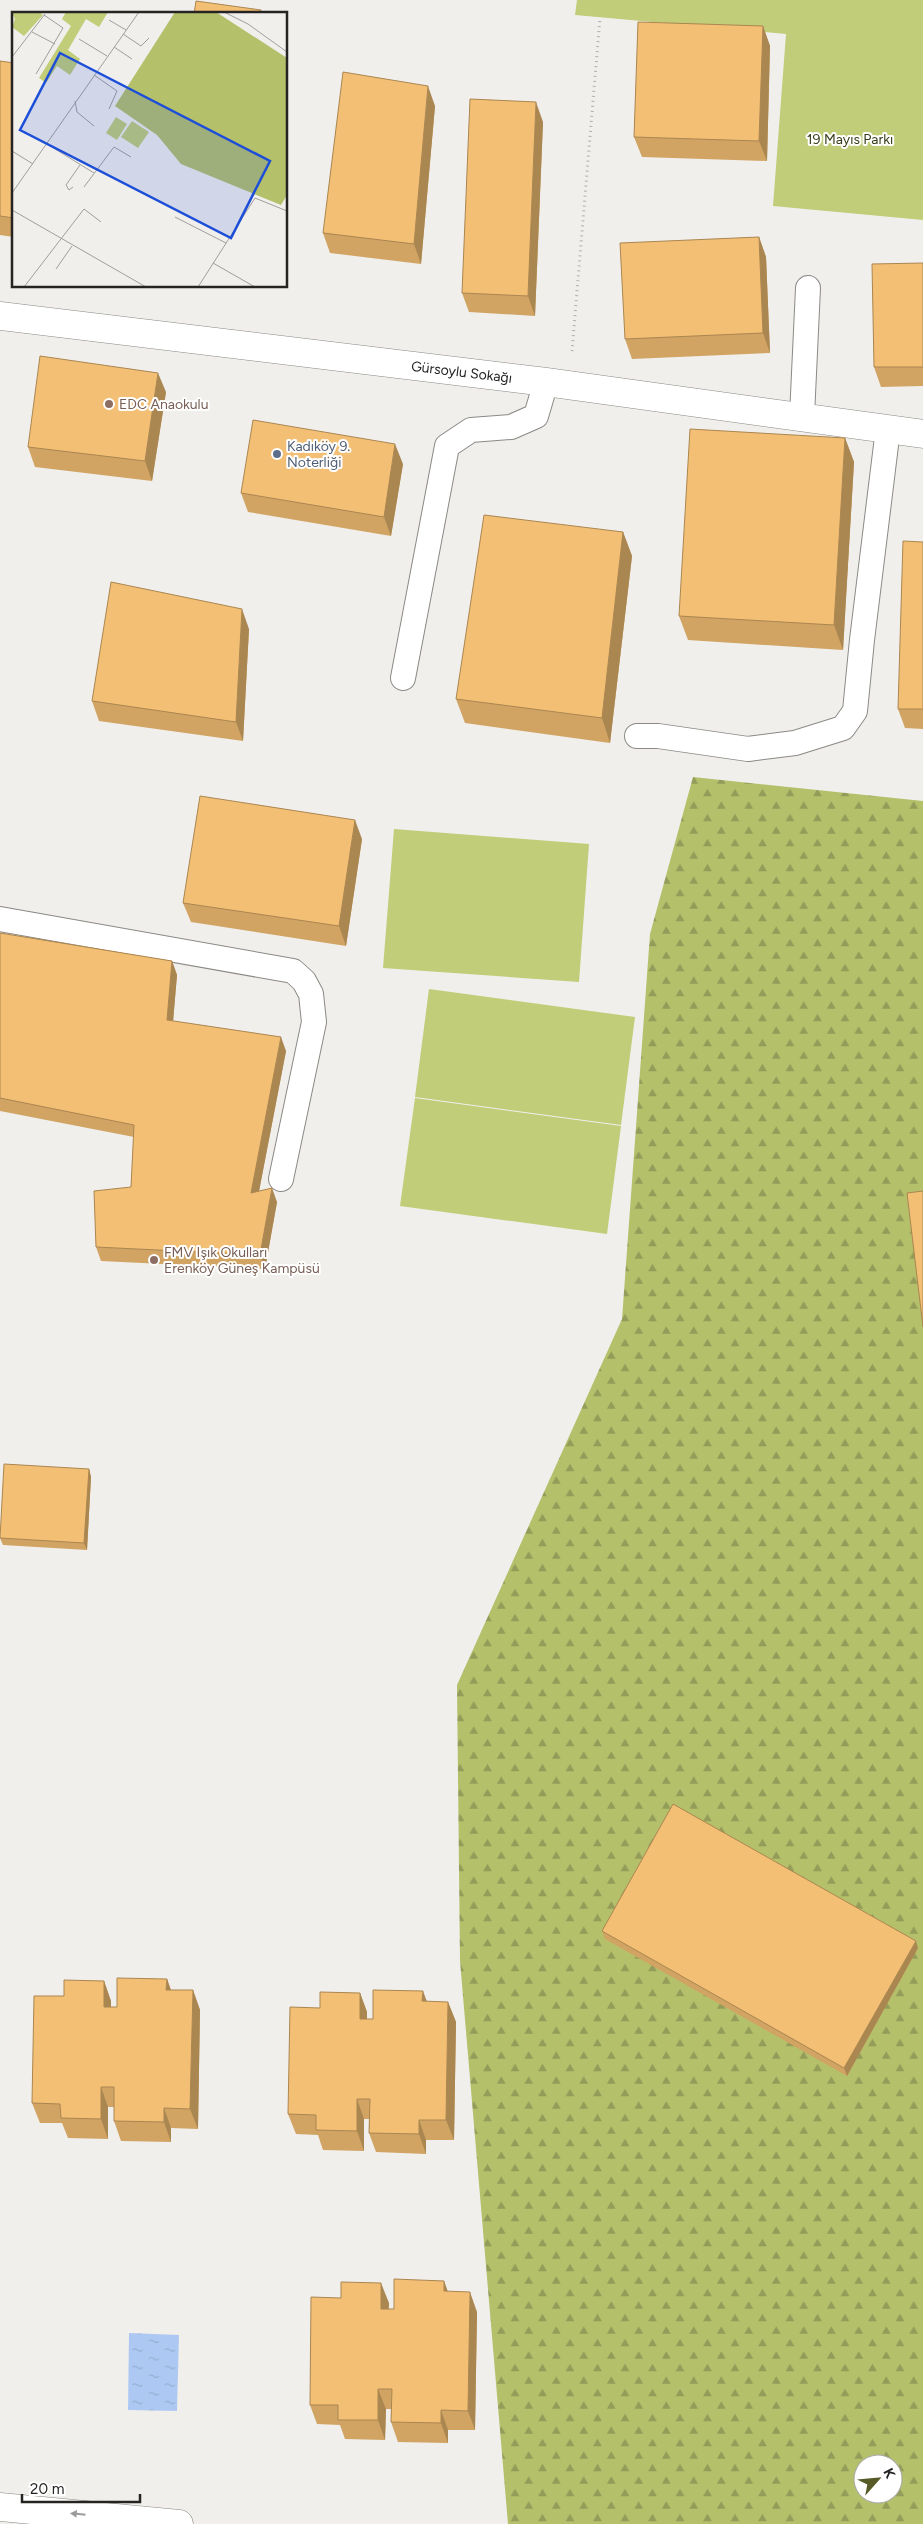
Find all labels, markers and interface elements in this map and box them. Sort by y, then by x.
inset map [12,12,288,288]
park label: 19 Mayıs Parkı [807,131,893,148]
street label: Gürsoylu Sokağı [410,357,513,386]
place label: EDC Anaokulu [119,396,209,413]
marker: EDC Anaokulu [103,398,115,410]
place label: Kadıköy 9. Noterliği [287,438,350,471]
marker: Kadıköy 9. Noterliği [271,448,283,460]
place label: FMV Işık Okulları Erenköy Güneş Kampüsü [164,1244,320,1277]
marker: FMV Işık Okulları Erenköy Güneş Kampüsü [148,1254,160,1266]
north arrow [853,2454,903,2504]
text: K [879,2465,899,2482]
scale bar [22,2472,140,2504]
text: 20 m [30,2480,64,2498]
one-way arrow [70,2510,86,2518]

